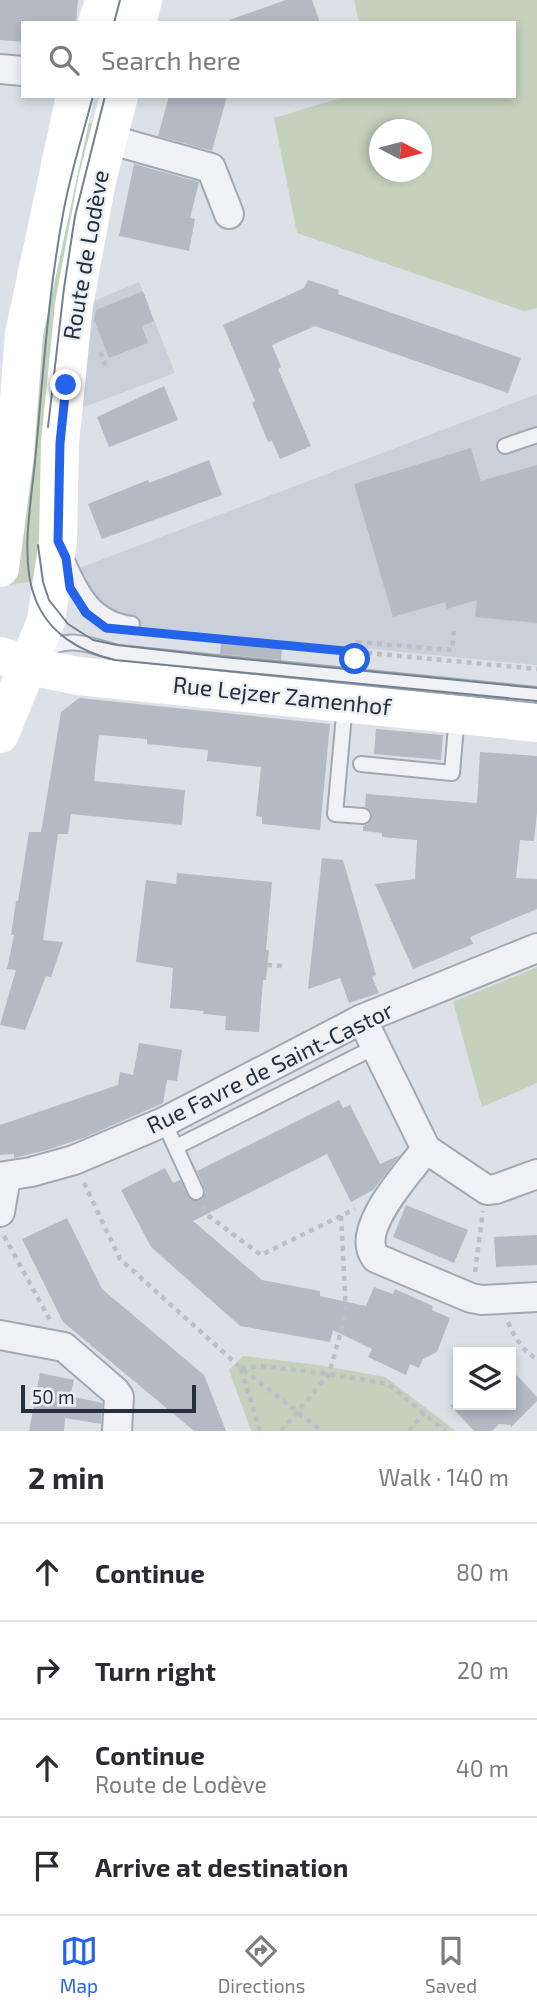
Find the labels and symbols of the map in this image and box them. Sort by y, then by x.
north arrow [369,119,432,182]
street label: Route de Lodève [56,168,114,342]
route end [50,369,81,400]
route start [339,643,370,674]
street label: Rue Lejzer Zamenhof [172,670,394,721]
street label: Rue Favre de Saint-Castor [142,995,397,1139]
scale bar [21,1382,196,1414]

